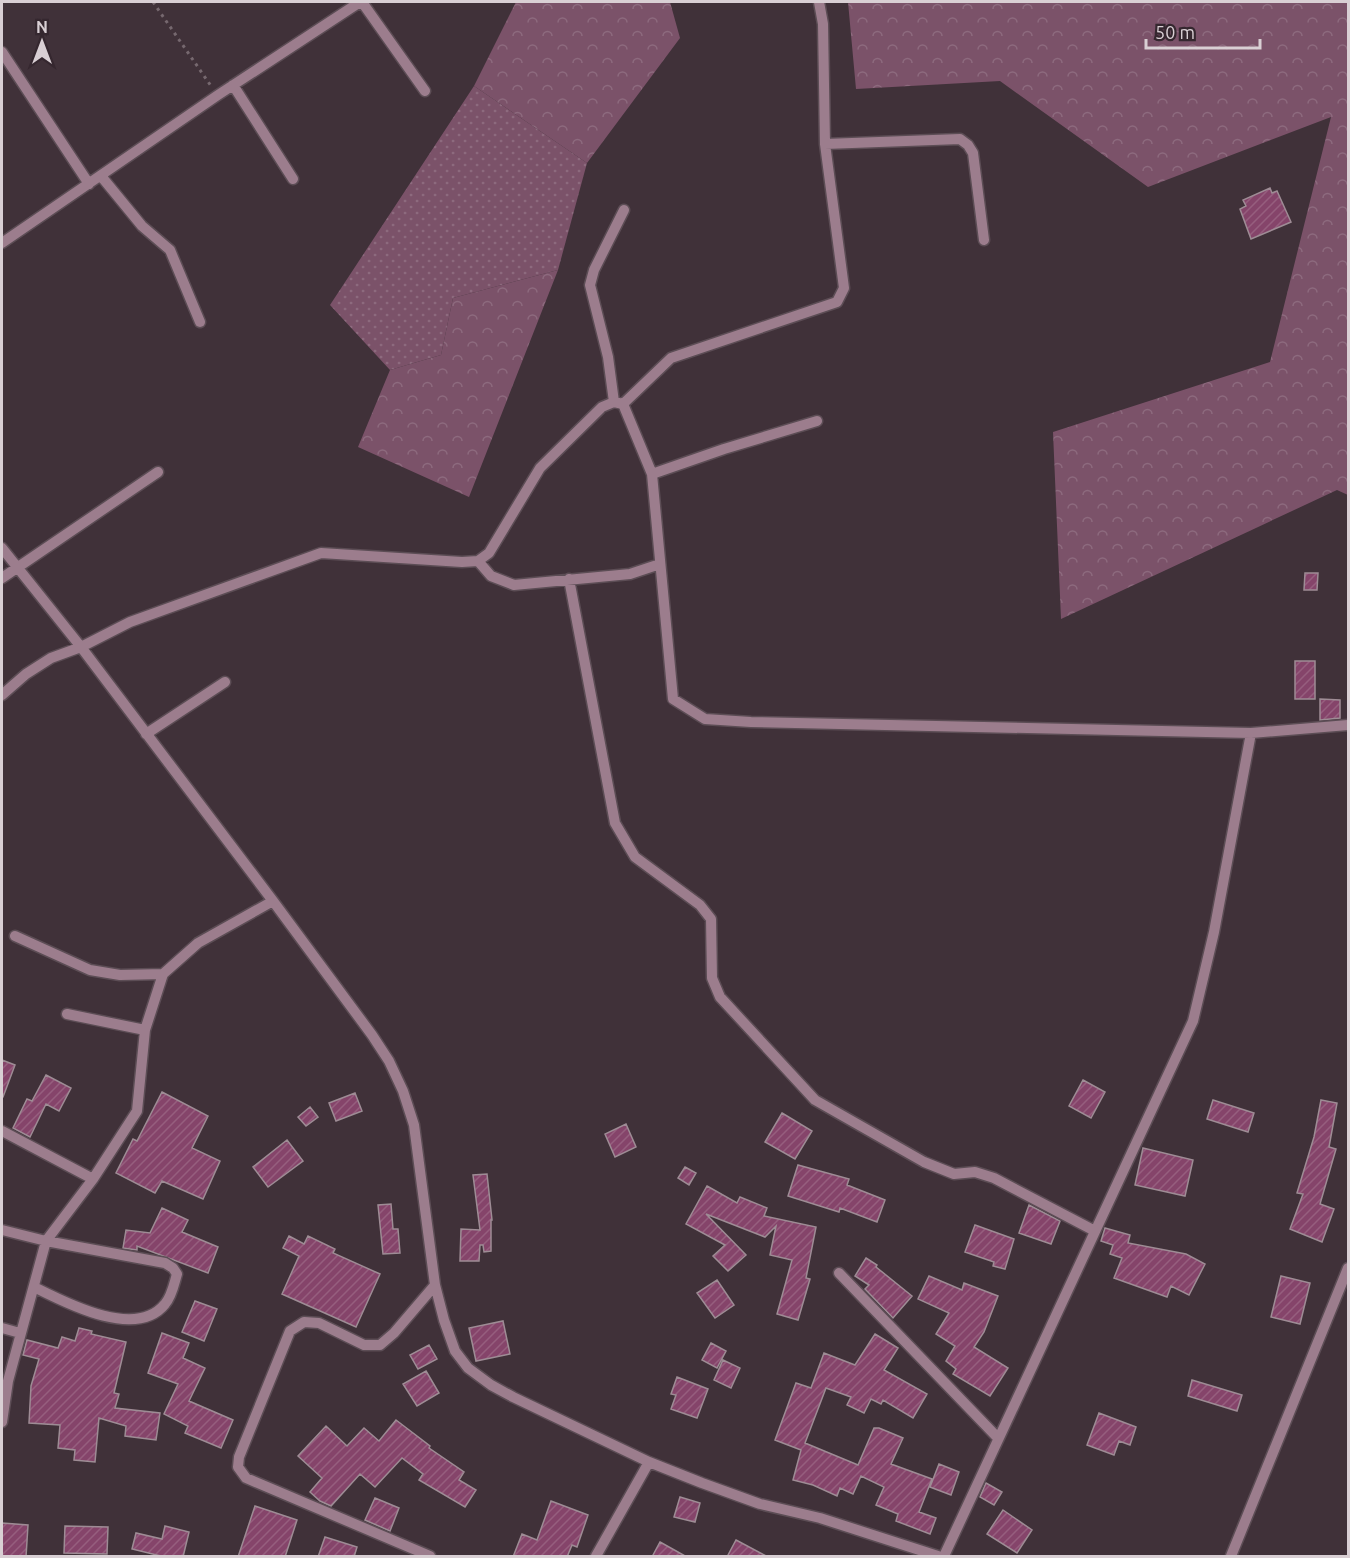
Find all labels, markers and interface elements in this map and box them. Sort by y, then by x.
north arrow [12,12,72,72]
scale bar [1146,12,1260,50]
text: N [36,18,48,36]
text: 50 m [1155,22,1195,42]

